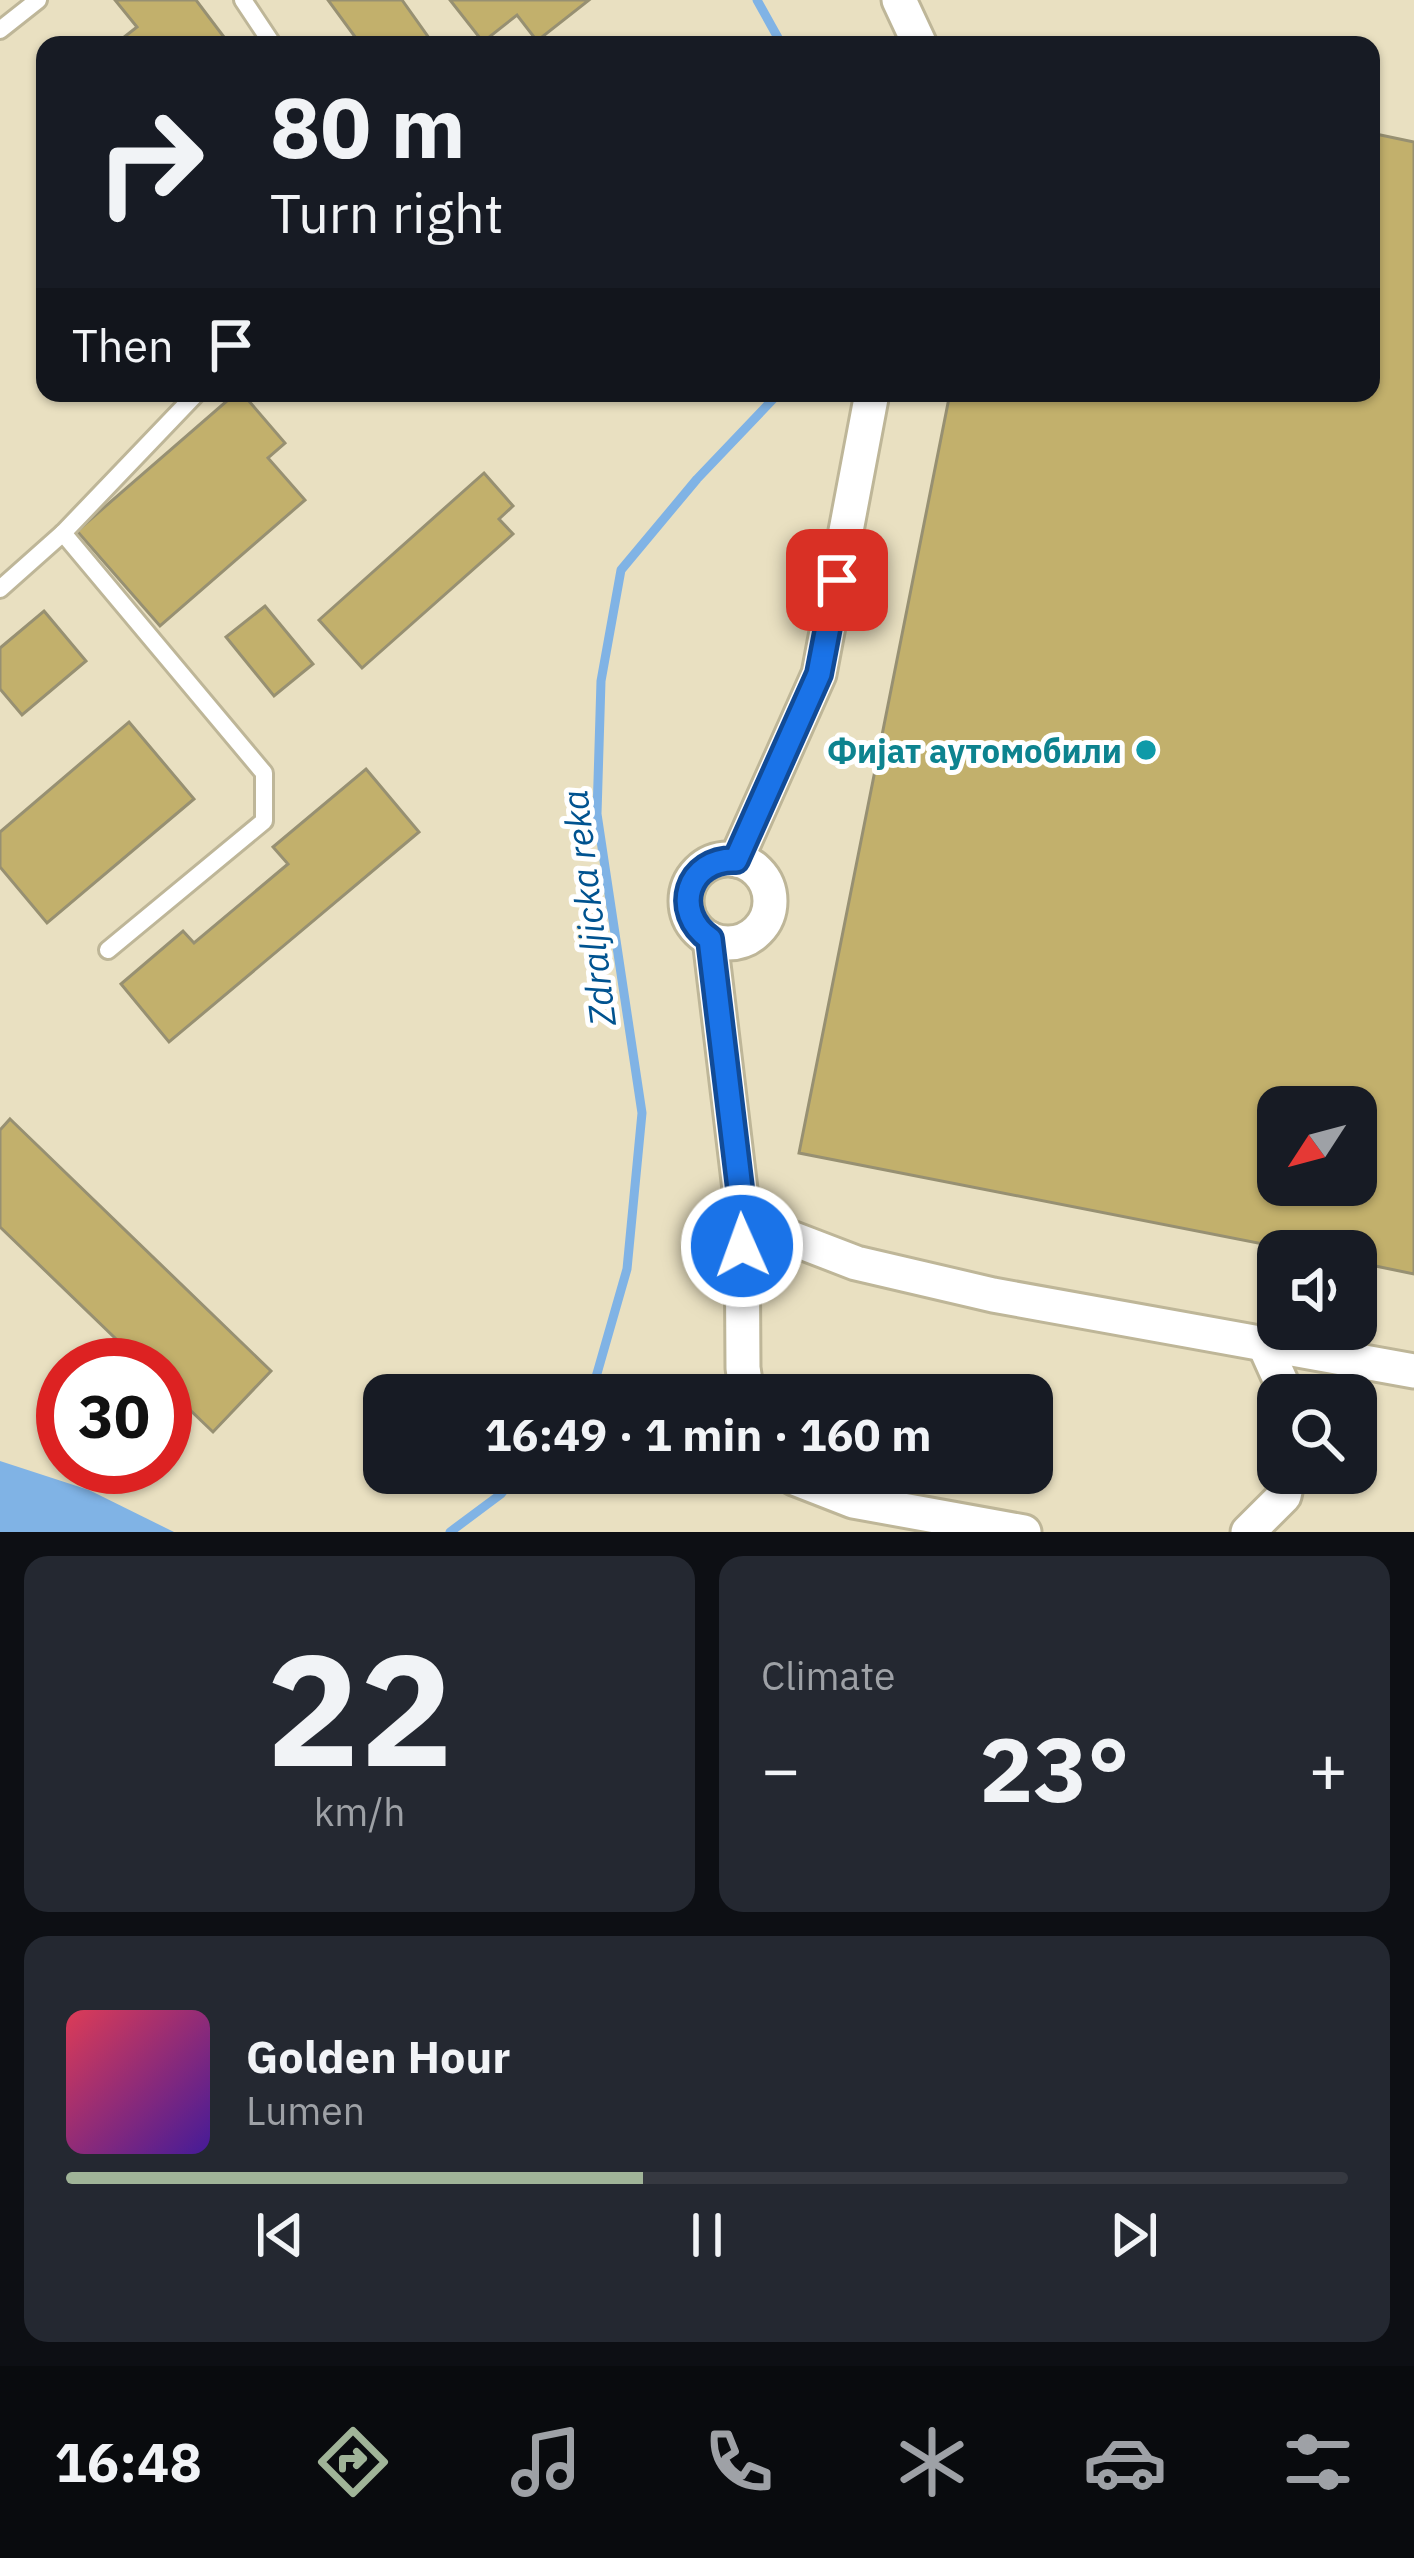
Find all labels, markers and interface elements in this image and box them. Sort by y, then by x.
text: 80 m [270,72,466,181]
icon: right [72,84,228,240]
text: Turn right [270,178,504,248]
icon: arrive [198,312,264,378]
text: Then [72,316,174,374]
pin [786,529,888,631]
icon: arrive [804,547,870,613]
place label: Фијат аутомобили [827,729,1122,772]
marker: Фијат аутомобили [1133,737,1159,763]
water label: Zdraljicka reka [550,787,626,1030]
north arrow [1257,1086,1377,1206]
map controls [1257,1086,1377,1494]
position arrow [679,1183,805,1309]
button: sound [1257,1230,1377,1350]
speed limit sign: 30 [36,1338,192,1494]
button: search [1257,1374,1377,1494]
text: 16:49 · 1 min · 160 m [485,1405,931,1463]
text: 22 [266,1606,453,1809]
text: Climate [761,1650,895,1701]
text: 23° [979,1710,1130,1827]
text: − [761,1725,801,1811]
text: + [1308,1725,1348,1811]
text: km/h [314,1786,405,1837]
text: Golden Hour [246,2027,510,2085]
text: Lumen [246,2085,365,2136]
icon: previous [247,2202,313,2268]
icon: pause [674,2202,740,2268]
icon: next [1101,2202,1167,2268]
icon: directions [311,2420,395,2504]
icon: music [504,2420,588,2504]
icon: phone [697,2420,781,2504]
icon: climate [890,2420,974,2504]
icon: car [1083,2420,1167,2504]
icon: filters [1276,2420,1360,2504]
text: 16:48 [54,2427,202,2497]

